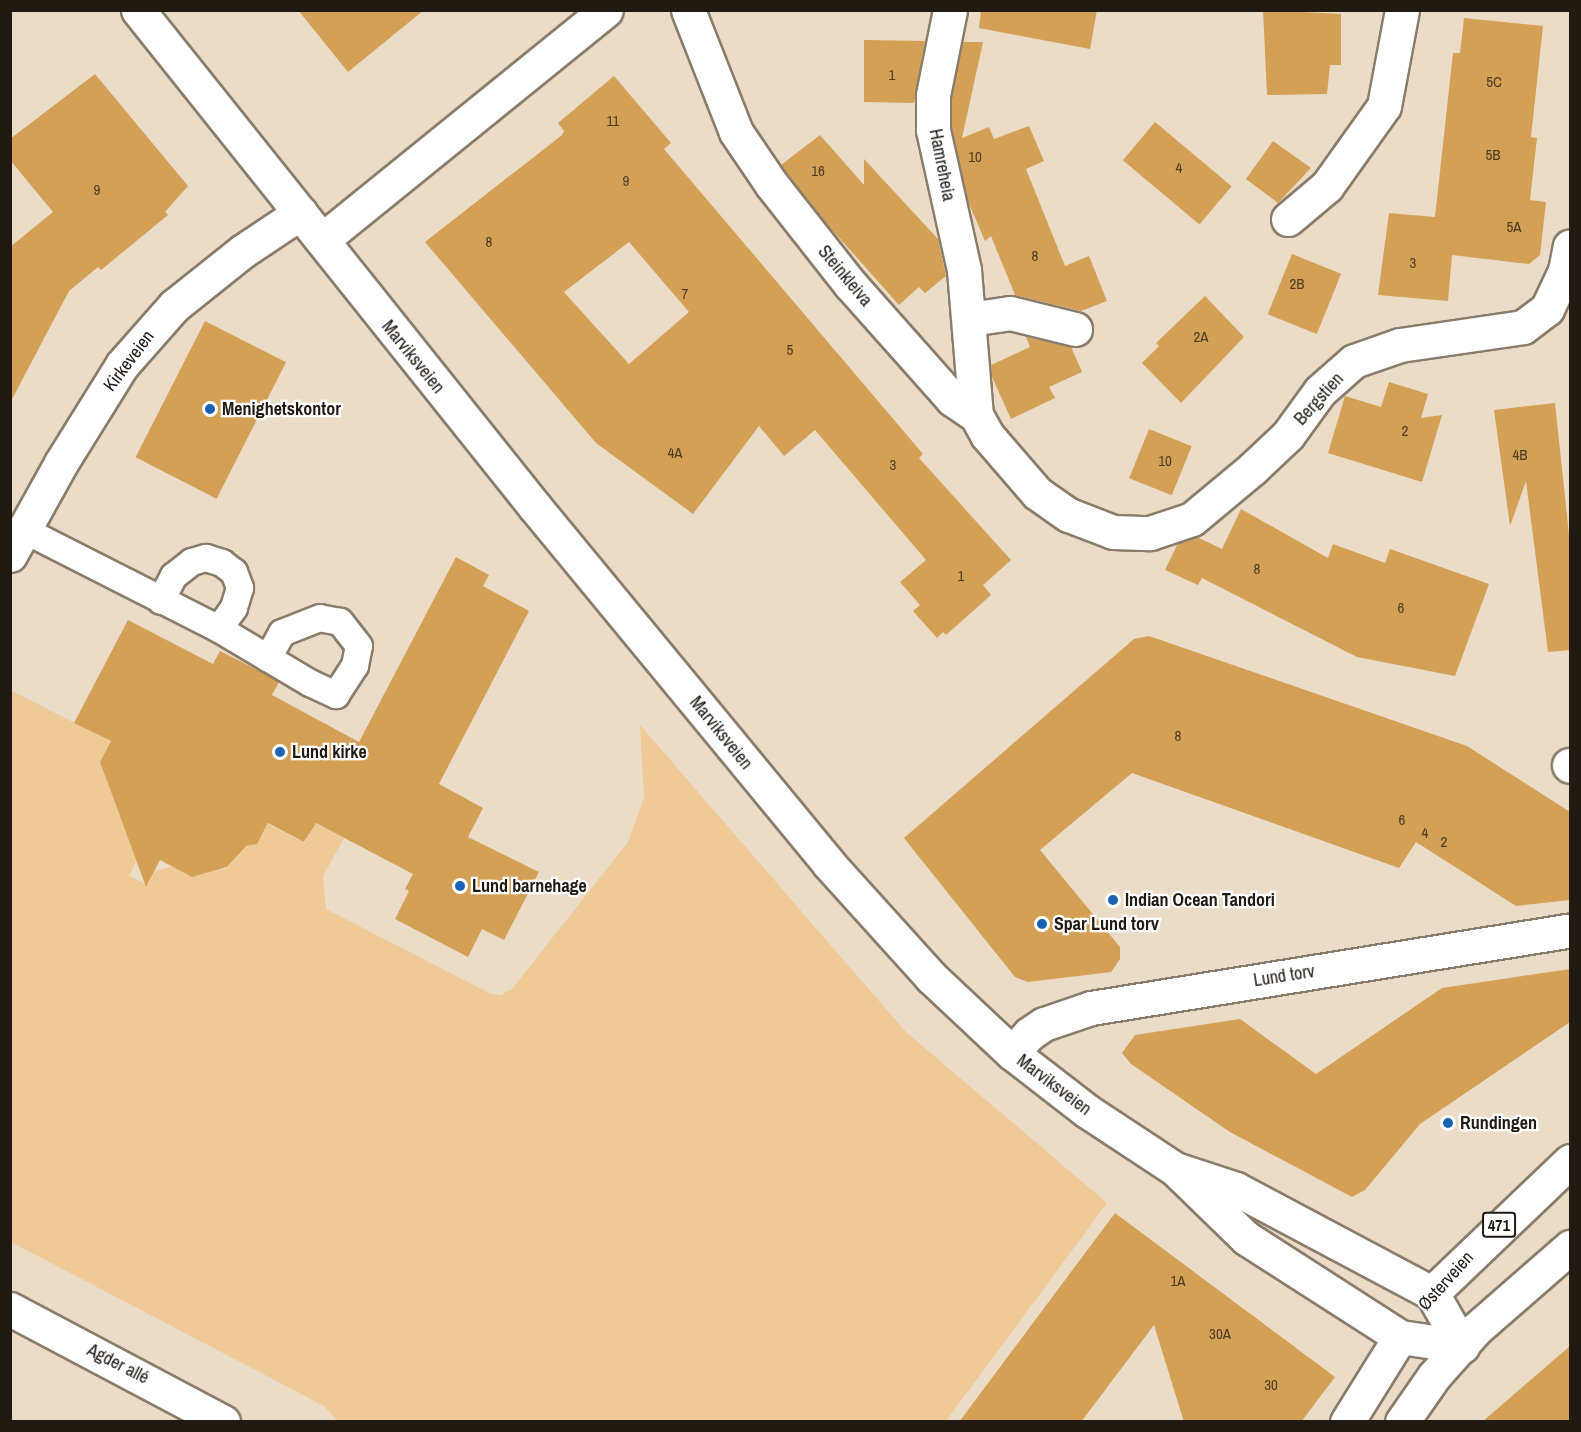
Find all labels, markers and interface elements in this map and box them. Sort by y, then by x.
house number: 1 [889,66,895,84]
house number: 5C [1486,73,1502,91]
house number: 11 [607,112,619,130]
street label: Hamreheia [924,127,960,203]
house number: 5B [1485,146,1501,164]
house number: 10 [968,148,982,166]
house number: 4 [1176,159,1182,177]
house number: 16 [811,162,825,180]
house number: 9 [623,172,629,190]
house number: 9 [94,181,100,199]
house number: 5A [1506,218,1522,236]
house number: 8 [486,233,492,251]
street label: Steinkleiva [813,241,877,311]
house number: 8 [1032,247,1038,265]
house number: 3 [1410,254,1416,272]
house number: 2B [1289,275,1305,293]
house number: 7 [682,285,688,303]
street label: Marviksveien [377,316,449,398]
street label: Kirkeveien [99,326,159,396]
house number: 2A [1193,328,1209,346]
house number: 5 [787,341,793,359]
street label: Bergstien [1290,368,1348,430]
place label: Menighetskontor [222,398,341,420]
marker: Menighetskontor [203,402,217,416]
house number: 2 [1402,422,1408,440]
house number: 4A [667,444,683,462]
house number: 4B [1512,446,1528,464]
house number: 10 [1158,452,1172,470]
house number: 3 [890,456,896,474]
house number: 8 [1254,560,1260,578]
house number: 1 [958,567,964,585]
house number: 6 [1398,599,1404,617]
street label: Marviksveien [685,692,757,774]
house number: 8 [1175,727,1181,745]
place label: Lund kirke [292,741,367,763]
marker: Lund kirke [273,745,287,759]
house number: 6 [1399,811,1405,829]
house number: 4 [1422,824,1428,842]
house number: 2 [1441,833,1447,851]
place label: Lund barnehage [472,875,587,897]
marker: Lund barnehage [453,879,467,893]
place label: Indian Ocean Tandori [1125,889,1275,911]
marker: Indian Ocean Tandori [1106,893,1120,907]
place label: Spar Lund torv [1054,913,1159,935]
marker: Spar Lund torv [1035,917,1049,931]
street label: Lund torv [1252,961,1316,991]
street label: Marviksveien [1012,1050,1096,1120]
place label: Rundingen [1460,1112,1537,1134]
marker: Rundingen [1441,1116,1455,1130]
road number: 471 [1481,1212,1517,1238]
street label: Østerveien [1414,1247,1478,1315]
house number: 1A [1170,1272,1186,1290]
house number: 30A [1209,1325,1231,1343]
street label: Agder allé [83,1339,153,1389]
house number: 30 [1264,1376,1278,1394]

